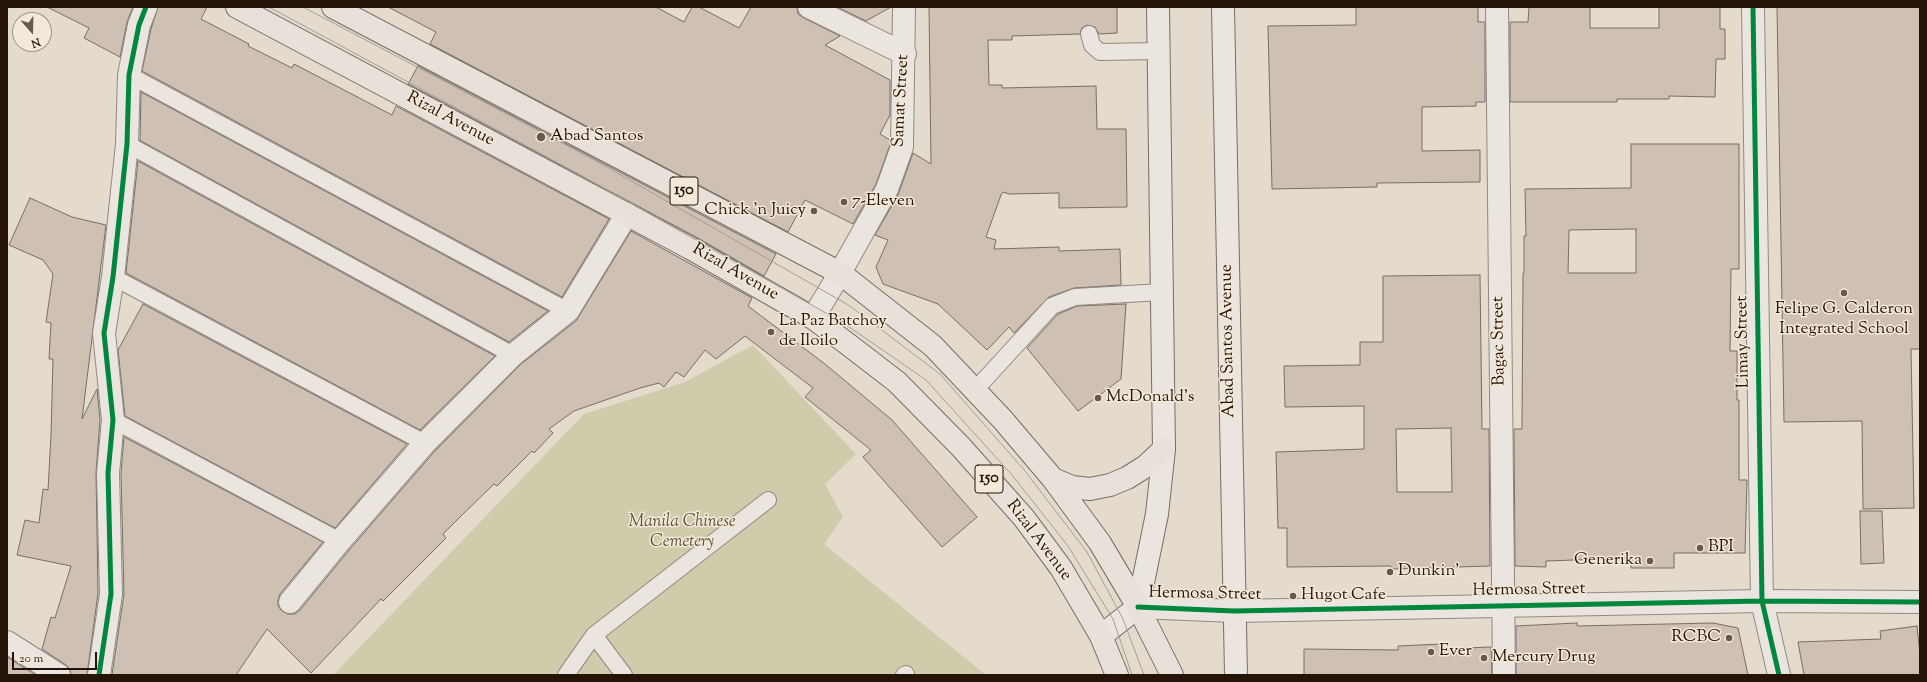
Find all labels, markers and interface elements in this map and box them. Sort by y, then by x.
north arrow [12,12,52,52]
text: N [29,33,43,51]
street label: Samat Street [889,54,915,148]
street label: Rizal Avenue [403,88,497,152]
place label: Abad Santos [550,127,643,147]
marker: Abad Santos [535,131,547,143]
road number: 150 [670,177,698,205]
place label: 7-Eleven [852,192,915,212]
marker: 7-Eleven [839,197,849,207]
place label: Chick 'n Juicy [704,201,806,221]
marker: Chick 'n Juicy [809,206,819,216]
street label: Rizal Avenue [688,240,782,306]
street label: Abad Santos Avenue [1217,264,1241,418]
marker: Felipe G. Calderon Integrated School [1839,288,1849,298]
street label: Limay Street [1733,295,1755,389]
street label: Bagac Street [1489,296,1511,386]
place label: Felipe G. Calderon Integrated School [1775,300,1913,340]
place label: La Paz Batchoy de Iloilo [779,312,887,352]
marker: La Paz Batchoy de Iloilo [766,327,776,337]
place label: McDonald's [1106,388,1194,408]
marker: McDonald's [1093,393,1103,403]
road number: 150 [975,465,1003,493]
street label: Rizal Avenue [1001,496,1075,586]
park label: Manila Chinese Cemetery [628,513,736,553]
place label: BPI [1708,538,1734,558]
marker: BPI [1695,543,1705,553]
place label: Generika [1574,551,1642,571]
marker: Generika [1645,556,1655,566]
place label: Dunkin' [1398,562,1459,582]
marker: Dunkin' [1385,567,1395,577]
street label: Hermosa Street [1472,580,1586,602]
street label: Hermosa Street [1148,584,1262,606]
place label: Hugot Cafe [1301,586,1386,606]
marker: Hugot Cafe [1288,591,1298,601]
place label: RCBC [1671,628,1721,648]
marker: RCBC [1724,633,1734,643]
place label: Ever [1439,642,1472,662]
scale bar [14,644,99,670]
marker: Ever [1426,647,1436,657]
place label: Mercury Drug [1492,648,1596,668]
text: 20 m [19,650,43,668]
marker: Mercury Drug [1479,653,1489,663]

